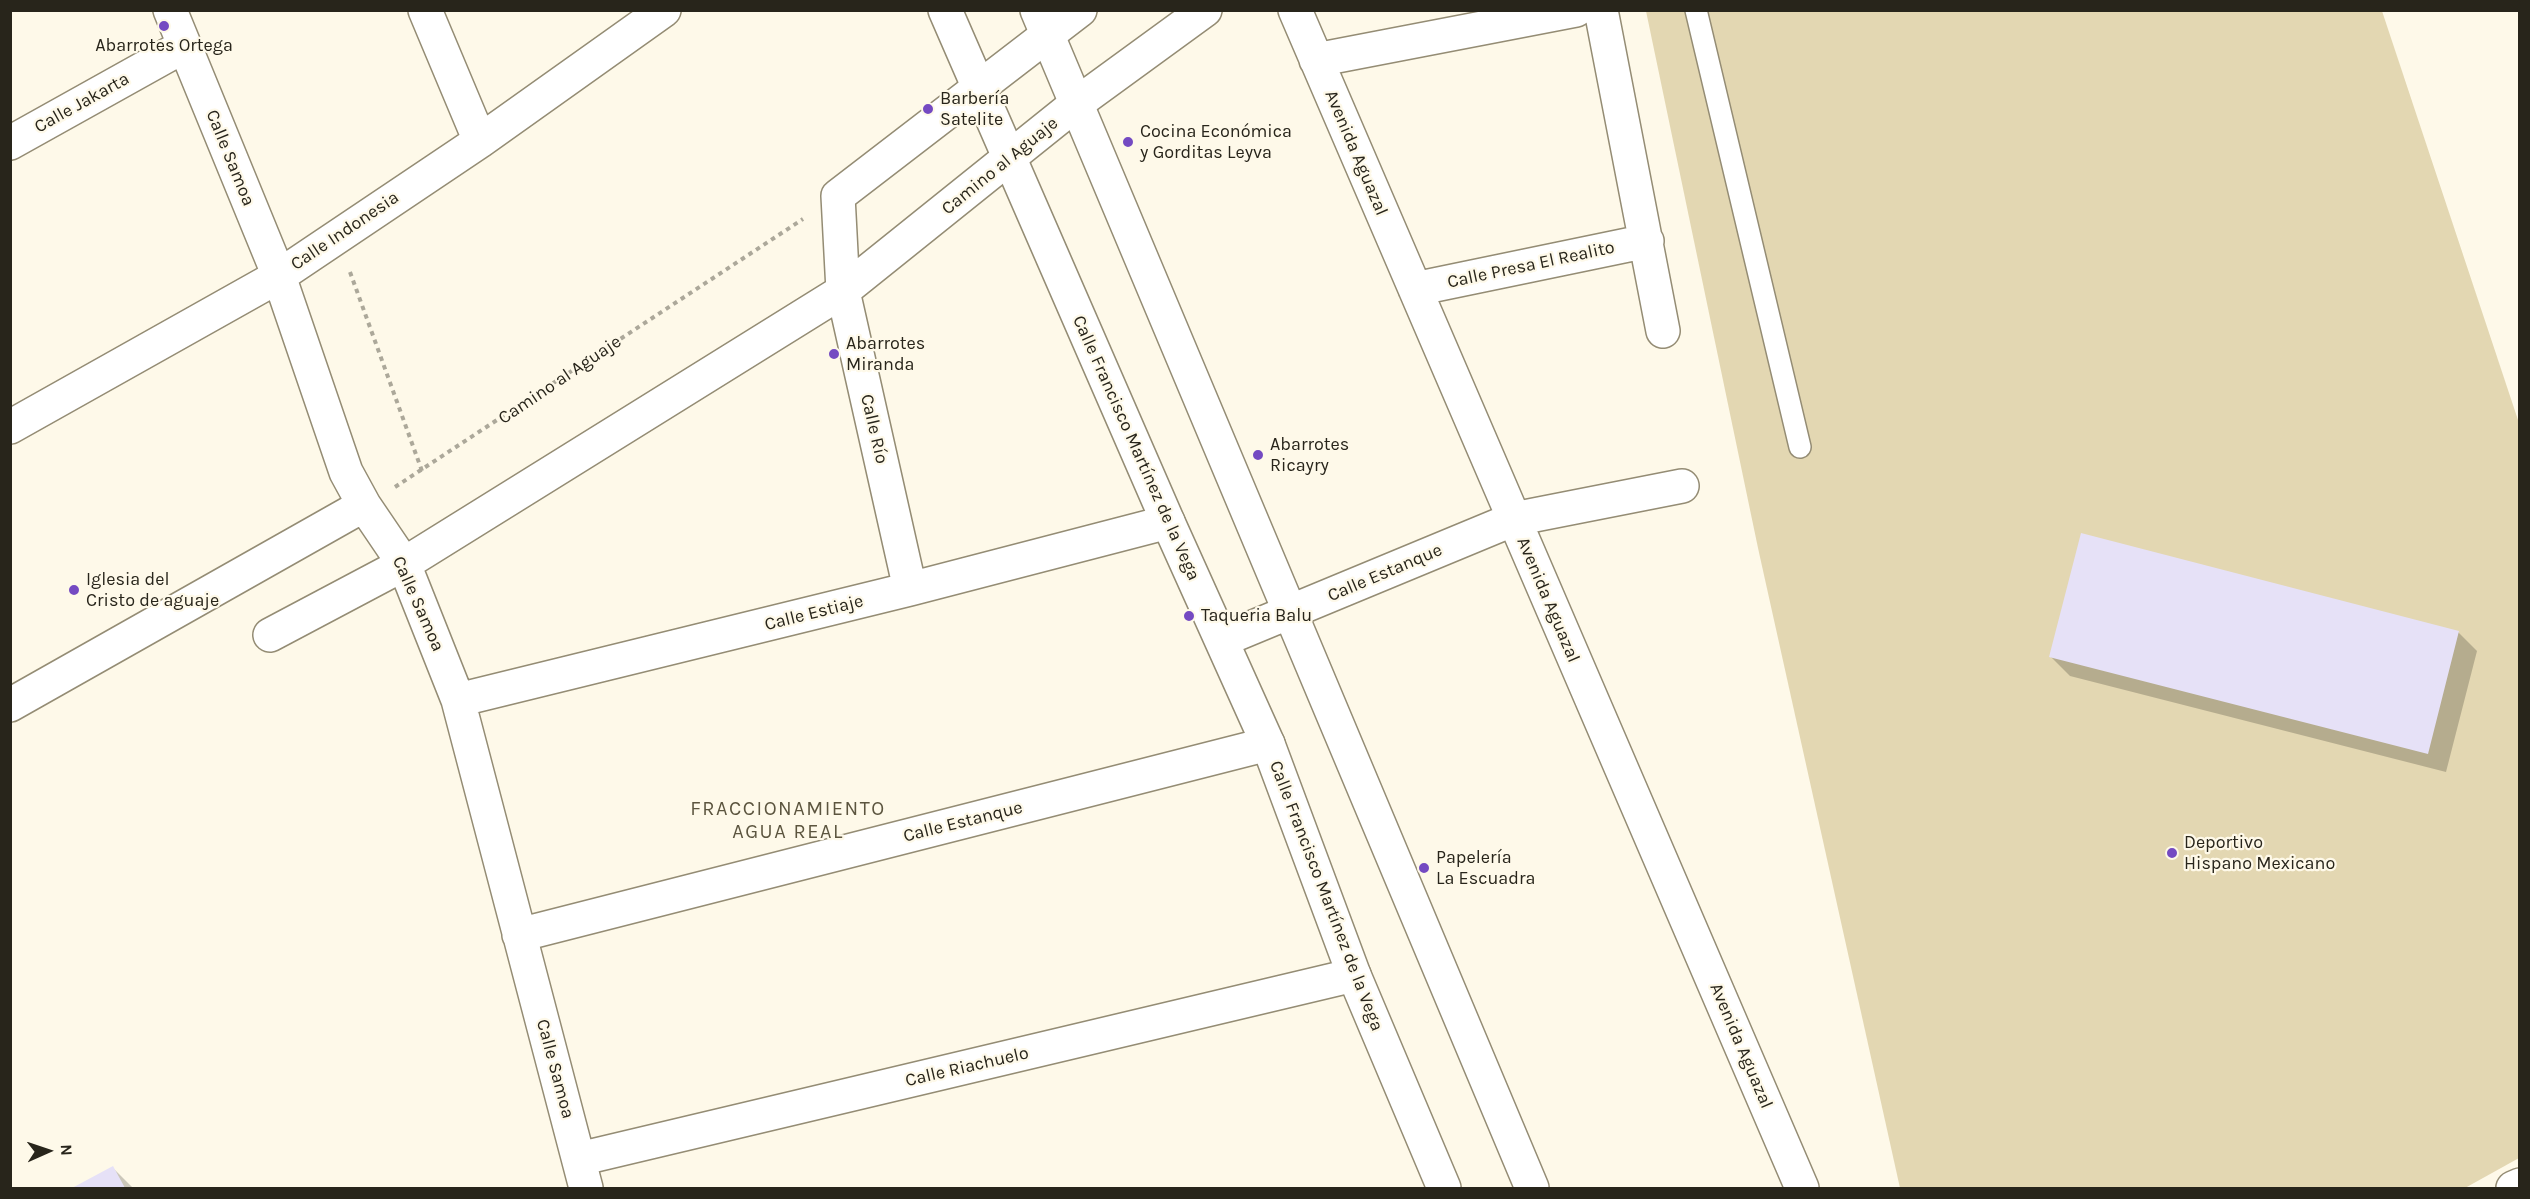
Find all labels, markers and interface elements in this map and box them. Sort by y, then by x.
marker: Abarrotes Ortega [157,19,171,33]
place label: Abarrotes Ortega [95,35,233,57]
street label: Calle Jakarta [31,68,133,138]
street label: Avenida Aguazal [1320,87,1392,219]
place label: Barbería Satelite [940,88,1009,130]
marker: Barbería Satelite [921,102,935,116]
street label: Calle Samoa [201,107,259,209]
street label: Camino al Aguaje [937,112,1063,220]
place label: Cocina Económica y Gorditas Leyva [1140,121,1292,164]
marker: Cocina Económica y Gorditas Leyva [1121,135,1135,149]
street label: Calle Indonesia [287,187,403,275]
street label: Calle Presa El Realito [1445,237,1617,293]
street label: Calle Francisco Martínez de la Vega [1068,312,1204,584]
street label: Camino al Aguaje [494,331,626,429]
place label: Abarrotes Miranda [846,333,925,376]
marker: Abarrotes Miranda [827,347,841,361]
street label: Calle Río [856,392,892,466]
place label: Abarrotes Ricayry [1270,434,1349,476]
marker: Abarrotes Ricayry [1251,448,1265,462]
street label: Avenida Aguazal [1512,534,1584,666]
street label: Calle Estanque [1324,539,1446,607]
street label: Calle Samoa [387,553,449,655]
place label: Iglesia del Cristo de aguaje [86,569,219,612]
marker: Iglesia del Cristo de aguaje [67,583,81,597]
street label: Calle Estiaje [762,590,866,636]
place label: Taqueria Balu [1201,605,1312,627]
marker: Taqueria Balu [1182,609,1196,623]
street label: Calle Francisco Martínez de la Vega [1264,758,1388,1034]
district label: FRACCIONAMIENTO AGUA REAL [690,797,886,844]
street label: Calle Estanque [901,797,1025,847]
place label: Deportivo Hispano Mexicano [2184,832,2335,874]
marker: Deportivo Hispano Mexicano [2165,846,2179,860]
place label: Papelería La Escuadra [1436,847,1535,890]
marker: Papelería La Escuadra [1417,861,1431,875]
street label: Avenida Aguazal [1705,980,1777,1112]
street label: Calle Samoa [531,1017,579,1121]
street label: Calle Riachuelo [903,1042,1031,1092]
north arrow [18,1121,78,1181]
text: N [57,1144,76,1156]

